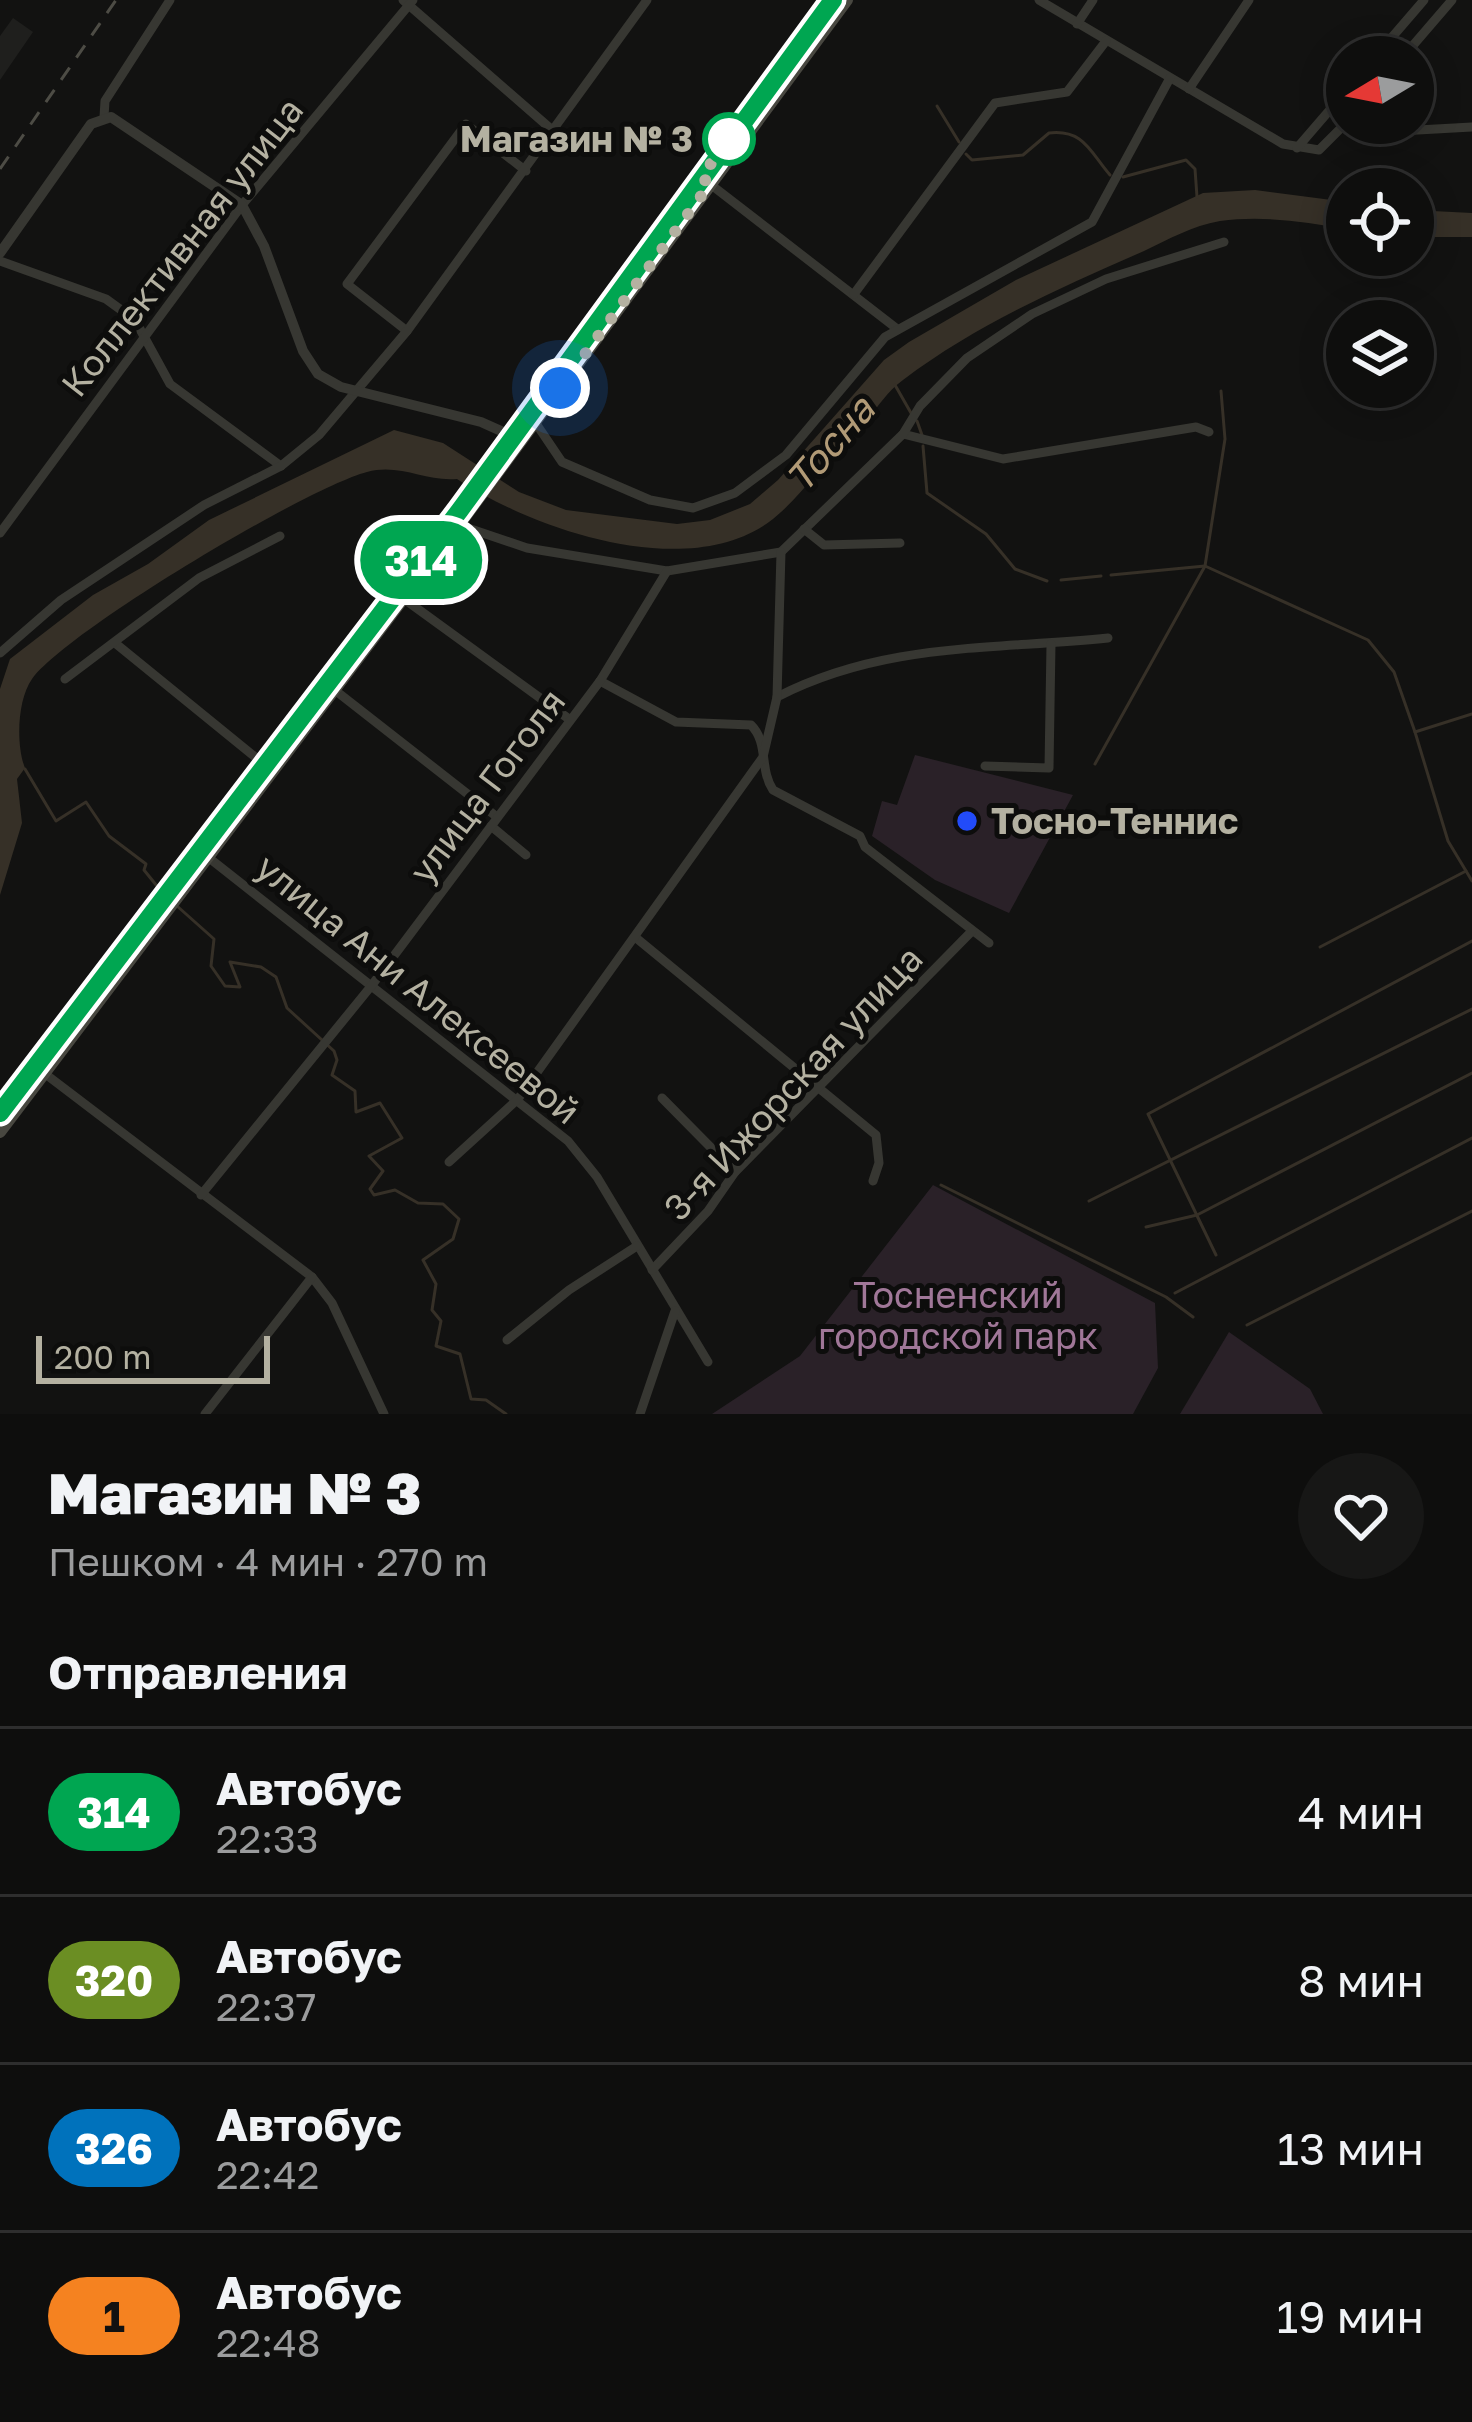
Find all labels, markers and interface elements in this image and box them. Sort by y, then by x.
north arrow [1326,36,1434,144]
map controls [1326,36,1434,408]
street label: Коллективная улица [52,89,311,404]
marker: Магазин № 3 [704,114,754,164]
place label: Магазин № 3 [460,117,693,160]
button: locate [1326,168,1434,276]
button: layers [1326,300,1434,408]
your location [530,358,590,418]
water label: Тосна [775,385,885,501]
line badge: 314 [352,521,490,599]
text: 314 [384,535,458,585]
street label: улица Гоголя [400,680,573,891]
place label: Тосно-Теннис [991,799,1238,842]
marker: Тосно-Теннис [954,808,980,834]
street label: улица Ани Алексеевой [248,845,589,1132]
street label: 3-я Ижорская улица [655,937,931,1229]
park label: Тосненский городской парк [818,1273,1098,1357]
scale bar [36,1330,270,1383]
text: 200 m [54,1337,152,1376]
button: heart [1298,1453,1424,1579]
text: Магазин № 3 [48,1458,421,1527]
text: Пешком · 4 мин · 270 m [48,1538,488,1585]
text: Отправления [48,1645,348,1699]
text: Автобус [216,1761,402,1815]
text: 4 мин [1298,1785,1424,1839]
text: 314 [77,1787,151,1837]
text: 22:33 [216,1815,319,1862]
text: Автобус [216,1929,402,1983]
text: 8 мин [1298,1953,1424,2007]
text: 320 [75,1955,153,2005]
text: 22:37 [216,1983,316,2030]
text: Автобус [216,2097,402,2151]
text: 13 мин [1277,2121,1424,2175]
text: 326 [75,2123,153,2173]
text: 22:42 [216,2151,319,2198]
text: Автобус [216,2265,402,2319]
text: 19 мин [1276,2289,1424,2343]
text: 1 [103,2291,125,2341]
text: 22:48 [216,2319,321,2366]

